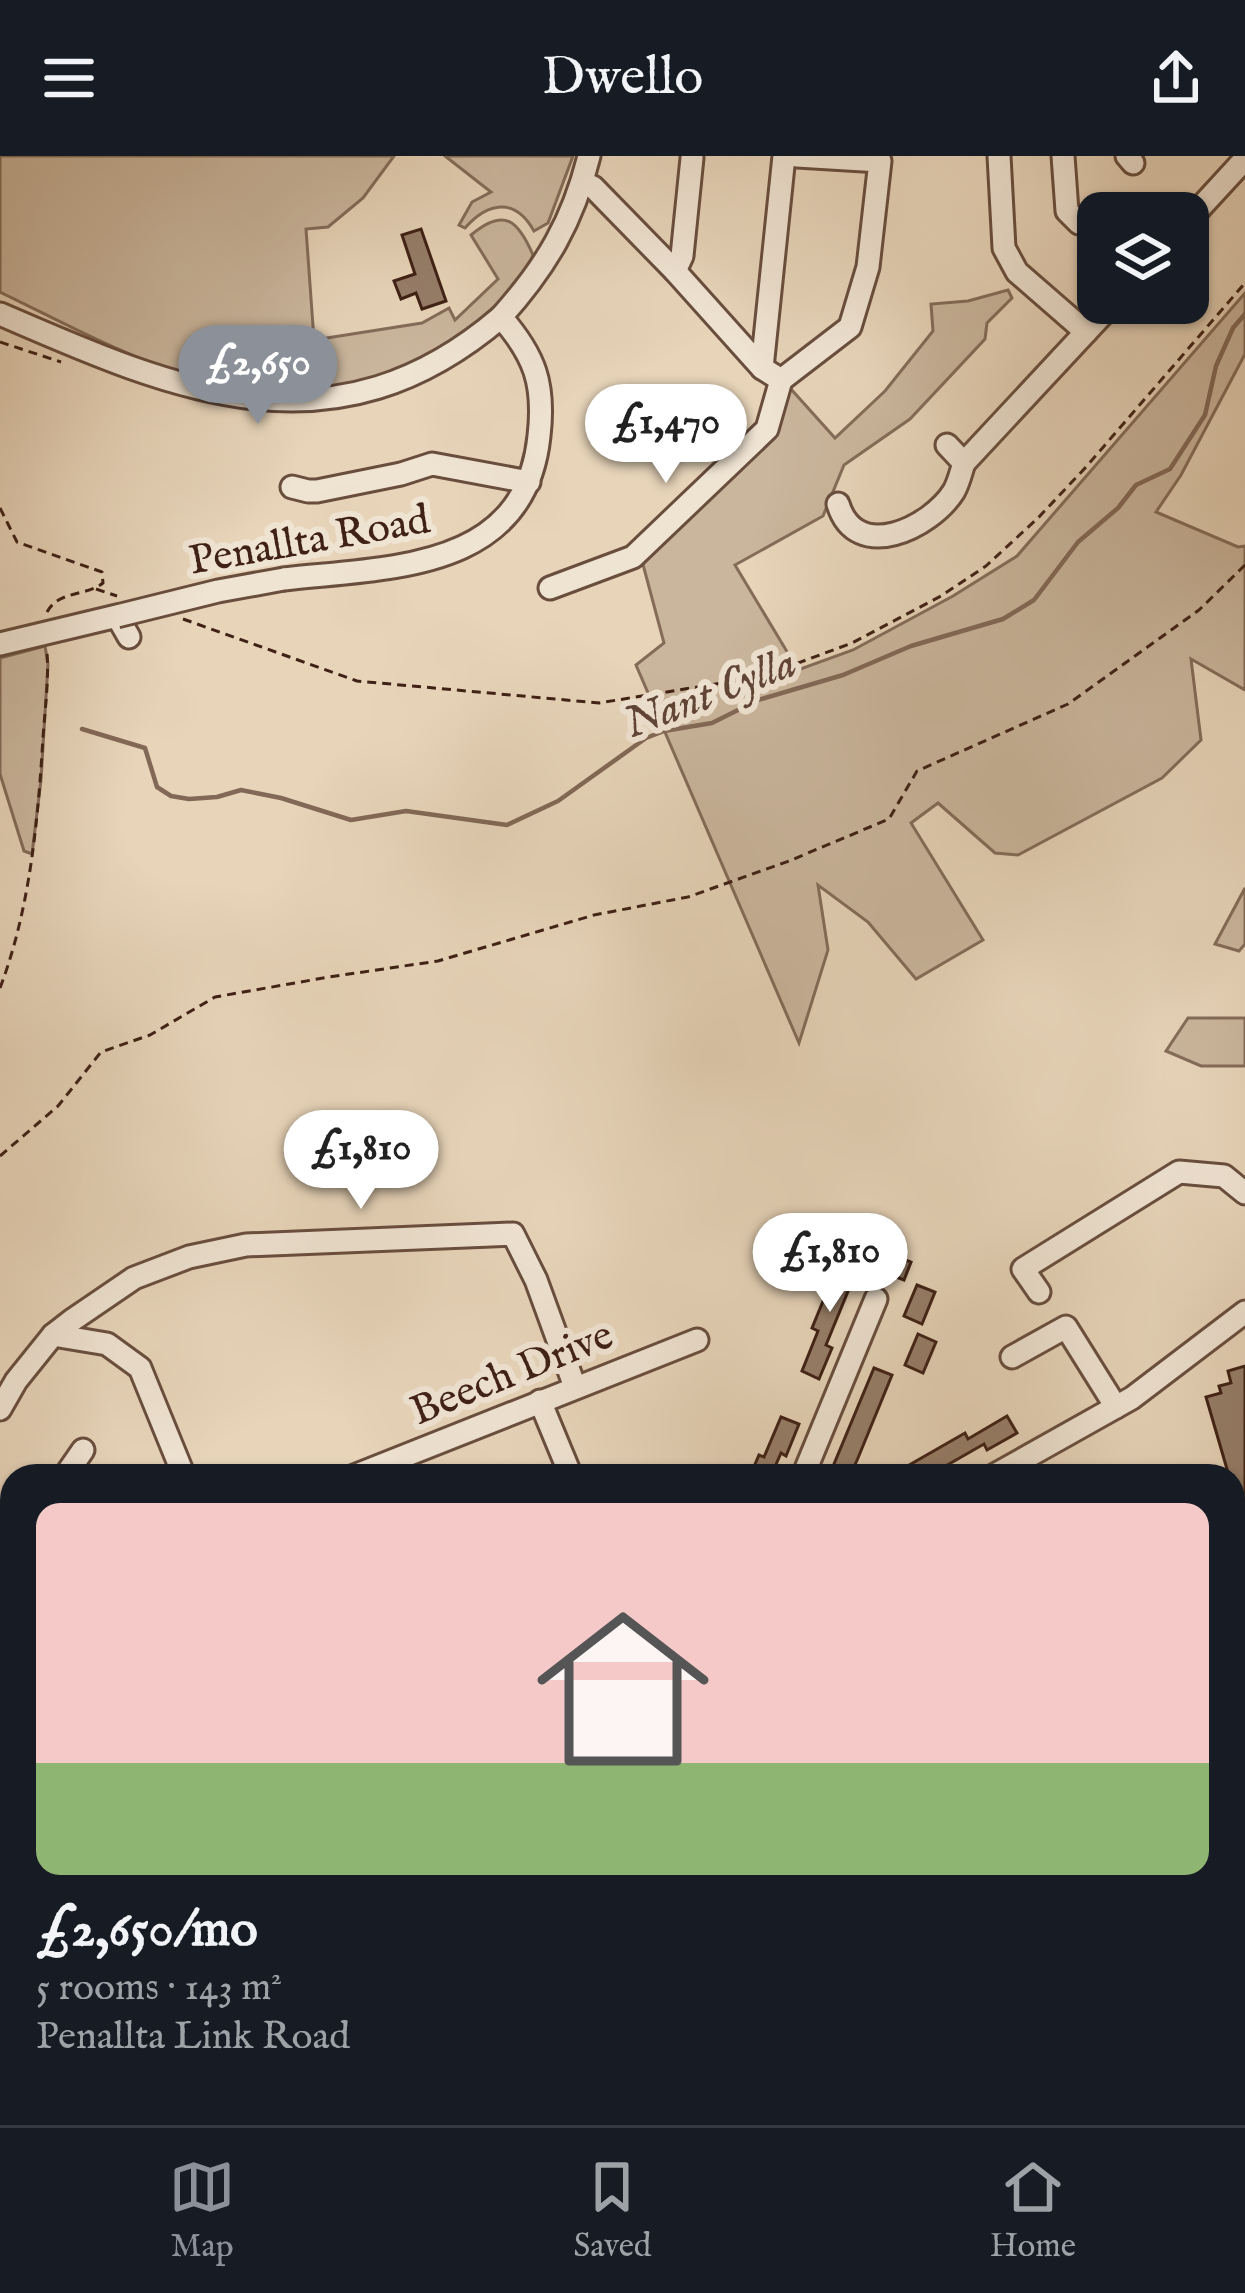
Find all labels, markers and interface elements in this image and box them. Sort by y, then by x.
text: Dwello [542,44,703,113]
icon: menu [36,45,102,111]
icon: share [1143,45,1209,111]
map controls [1077,192,1209,324]
button: layers [1077,192,1209,324]
pin: £2,650 [160,325,356,427]
text: £2,650 [205,339,311,388]
pin: £1,470 [568,384,764,486]
text: £1,470 [612,398,720,447]
street label: Penallta Road [185,494,435,589]
water label: Nant Cylla [616,635,805,753]
pin: £1,810 [263,1110,459,1212]
text: £1,810 [311,1124,411,1173]
pin: £1,810 [732,1213,928,1315]
text: £1,810 [780,1227,880,1276]
street label: Beech Drive [403,1310,621,1439]
icon: home [515,1581,731,1797]
text: £2,650/mo [36,1899,258,1964]
text: 5 rooms · 143 m² [36,1964,282,2013]
text: Penallta Link Road [36,2013,350,2062]
tab: Map [169,2154,235,2268]
tab: Saved [573,2154,651,2268]
tab: Home [990,2154,1076,2268]

